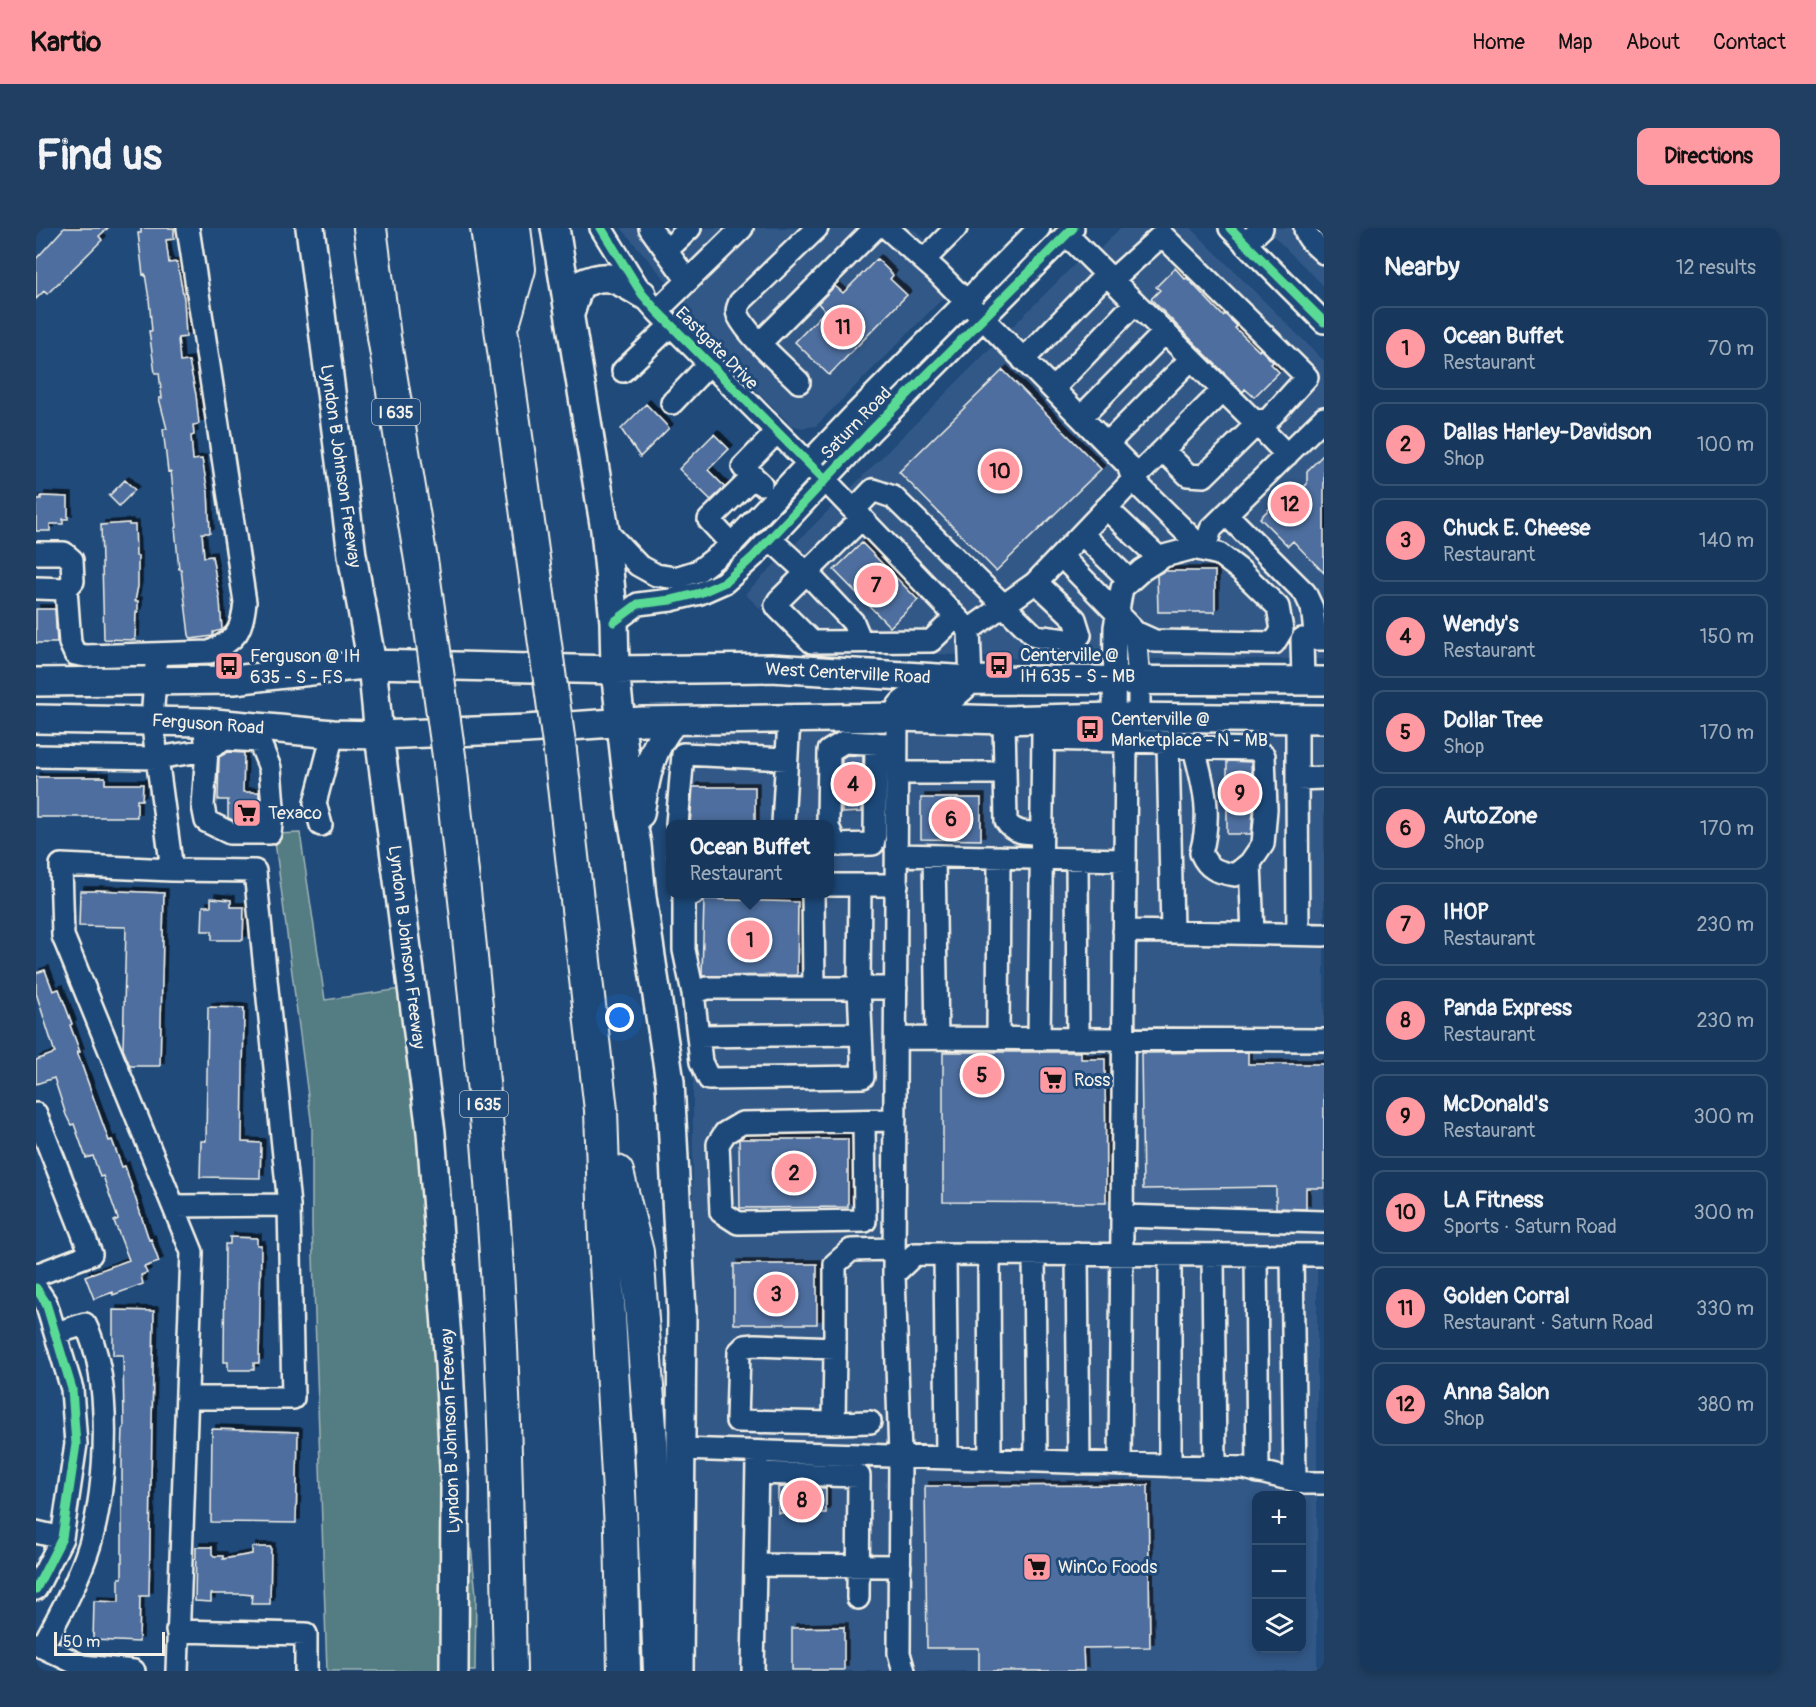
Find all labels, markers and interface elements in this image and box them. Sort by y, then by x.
text: Kartio [30,25,101,60]
text: Home [1472,29,1525,56]
text: Map [1558,29,1593,56]
text: About [1626,29,1680,56]
text: Contact [1713,29,1786,56]
button: Directions [1637,128,1780,185]
text: Find us [36,130,162,182]
text: Nearby [1384,251,1460,283]
text: 12 results [1676,255,1756,280]
street label: Eastgate Drive [670,302,763,395]
pin: 11 [824,304,862,350]
text: Ocean Buffet [1443,322,1563,350]
text: 1 [1402,336,1409,361]
text: 70 m [1708,336,1754,361]
text: Restaurant [1443,350,1535,375]
street label: Lyndon B Johnson Freeway [315,363,366,570]
street label: Saturn Road [816,382,897,465]
road number: I 635 [372,399,420,425]
text: Dallas Harley-Davidson [1443,418,1652,446]
text: 2 [1400,432,1411,457]
text: 100 m [1697,432,1754,457]
text: Shop [1443,446,1484,471]
pin: 10 [980,448,1020,494]
pin: 12 [1270,482,1310,526]
text: Chuck E. Cheese [1443,514,1590,542]
text: 3 [1400,528,1411,553]
text: 140 m [1699,528,1754,553]
text: Restaurant [1443,542,1535,567]
pin: 7 [856,562,896,608]
text: Wendy's [1443,610,1519,638]
text: 4 [1400,624,1411,649]
text: 150 m [1700,624,1754,649]
text: Restaurant [1443,638,1535,663]
place label: Centerville @ IH 635 - S - MB [1020,644,1135,688]
place label: Ferguson @ IH 635 - S - FS [250,645,360,689]
bus stop icon: Centerville @ IH 635 - S - MB [983,649,1015,681]
bus stop icon: Ferguson @ IH 635 - S - FS [213,650,245,682]
street label: West Centerville Road [765,658,931,689]
text: Dollar Tree [1443,706,1543,734]
place label: Centerville @ Marketplace - N - MB [1111,708,1268,752]
street label: Ferguson Road [151,709,265,740]
bus stop icon: Centerville @ Marketplace - N - MB [1074,713,1106,745]
text: 5 [1400,720,1411,745]
text: 170 m [1700,720,1754,745]
text: Shop [1443,734,1484,759]
pin: 4 [834,762,872,806]
pin: 9 [1220,770,1260,816]
pin: 6 [932,796,970,842]
supermarket icon: Texaco [231,797,263,829]
place label: Texaco [268,802,322,825]
text: AutoZone [1443,802,1537,830]
text: 6 [1400,816,1411,841]
text: 170 m [1700,816,1754,841]
popup [666,820,834,898]
text: Shop [1443,830,1484,855]
text: Ocean Buffet [690,833,810,861]
street label: Lyndon B Johnson Freeway [383,844,430,1051]
text: Restaurant [690,861,782,886]
text: IHOP [1443,898,1489,926]
text: 7 [1400,912,1411,937]
text: 230 m [1697,912,1754,937]
pin: 1 [730,918,770,962]
text: Restaurant [1443,926,1535,951]
text: Panda Express [1443,994,1572,1022]
your location [605,1003,634,1032]
text: 8 [1400,1008,1411,1033]
text: 230 m [1697,1008,1754,1033]
text: Restaurant [1443,1022,1535,1047]
pin: 5 [962,1052,1002,1098]
supermarket icon: Ross [1037,1064,1069,1096]
place label: Ross [1074,1069,1110,1092]
text: McDonald's [1443,1090,1548,1118]
road number: I 635 [460,1091,508,1117]
text: 9 [1400,1104,1411,1129]
text: 300 m [1693,1104,1754,1129]
text: Restaurant [1443,1118,1535,1143]
pin: 2 [774,1150,813,1196]
text: LA Fitness [1443,1186,1543,1214]
text: 10 [1395,1200,1416,1225]
text: 300 m [1693,1200,1754,1225]
text: Sports · Saturn Road [1443,1214,1617,1239]
pin: 3 [756,1272,796,1316]
text: Golden Corral [1443,1282,1570,1310]
text: 11 [1398,1296,1413,1321]
text: 330 m [1696,1296,1754,1321]
text: Restaurant · Saturn Road [1443,1310,1653,1335]
street label: Lyndon B Johnson Freeway [435,1328,466,1534]
text: Anna Salon [1443,1378,1550,1406]
text: 12 [1396,1392,1415,1417]
text: 380 m [1697,1392,1754,1417]
text: Shop [1443,1406,1484,1431]
pin: 8 [782,1478,822,1522]
map controls [1252,1491,1306,1653]
button: + [1252,1491,1306,1545]
button: − [1252,1545,1306,1599]
supermarket icon: WinCo Foods [1021,1551,1053,1583]
place label: WinCo Foods [1058,1556,1157,1579]
button: layers [1252,1599,1306,1653]
scale bar [54,1629,165,1656]
text: 50 m [63,1632,100,1652]

